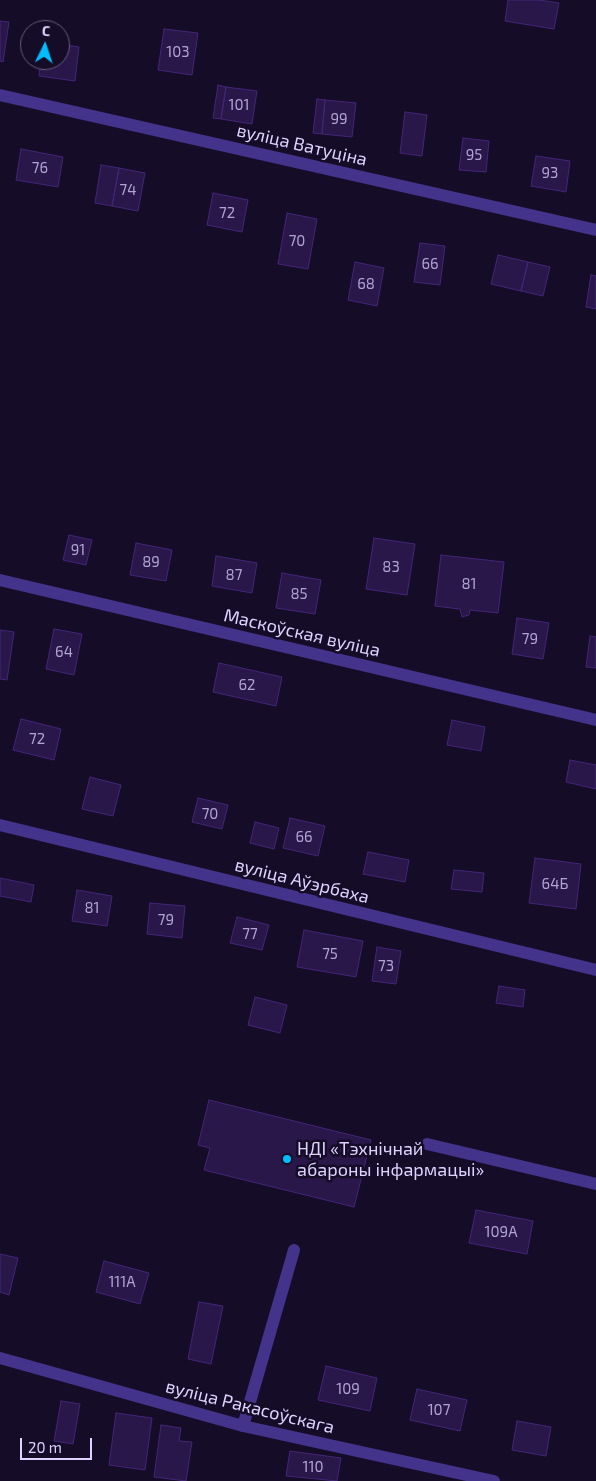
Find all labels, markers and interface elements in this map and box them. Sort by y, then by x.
north arrow [20,20,70,70]
text: С [41,22,51,39]
house number: 103 [166,43,190,61]
house number: 101 [229,96,249,114]
house number: 99 [330,110,348,128]
street label: вуліца Ватуціна [235,119,369,171]
house number: 95 [466,146,482,164]
house number: 76 [32,159,48,177]
house number: 93 [542,164,558,182]
house number: 74 [120,181,136,199]
house number: 72 [219,204,235,222]
house number: 70 [289,232,305,250]
house number: 66 [421,255,439,273]
house number: 68 [357,275,375,293]
house number: 91 [71,541,85,559]
house number: 89 [142,553,160,571]
house number: 83 [382,558,400,576]
house number: 87 [226,566,242,584]
house number: 81 [461,575,477,593]
house number: 85 [290,585,308,603]
street label: Маскоўская вуліца [222,604,382,662]
house number: 79 [522,630,538,648]
house number: 64 [55,643,73,661]
house number: 62 [238,676,256,694]
house number: 72 [29,730,45,748]
house number: 70 [202,805,218,823]
house number: 66 [295,828,313,846]
street label: вуліца Аўэрбаха [232,854,372,908]
house number: 64Б [542,875,568,893]
house number: 81 [84,899,100,917]
house number: 79 [158,911,174,929]
house number: 77 [242,925,258,943]
house number: 75 [322,945,338,963]
house number: 73 [378,957,394,975]
place label: НДІ «Тэхнічнай абароны інфармацыі» [297,1138,484,1180]
marker: НДІ «Тэхнічнай абароны інфармацыі» [281,1153,293,1165]
house number: 109А [485,1223,517,1241]
house number: 111А [108,1273,136,1291]
street label: вуліца Ракасоўскага [163,1376,337,1438]
house number: 109 [336,1380,360,1398]
house number: 107 [428,1401,450,1419]
scale bar [22,1428,95,1460]
text: 20 m [28,1438,62,1456]
house number: 110 [303,1458,323,1476]

